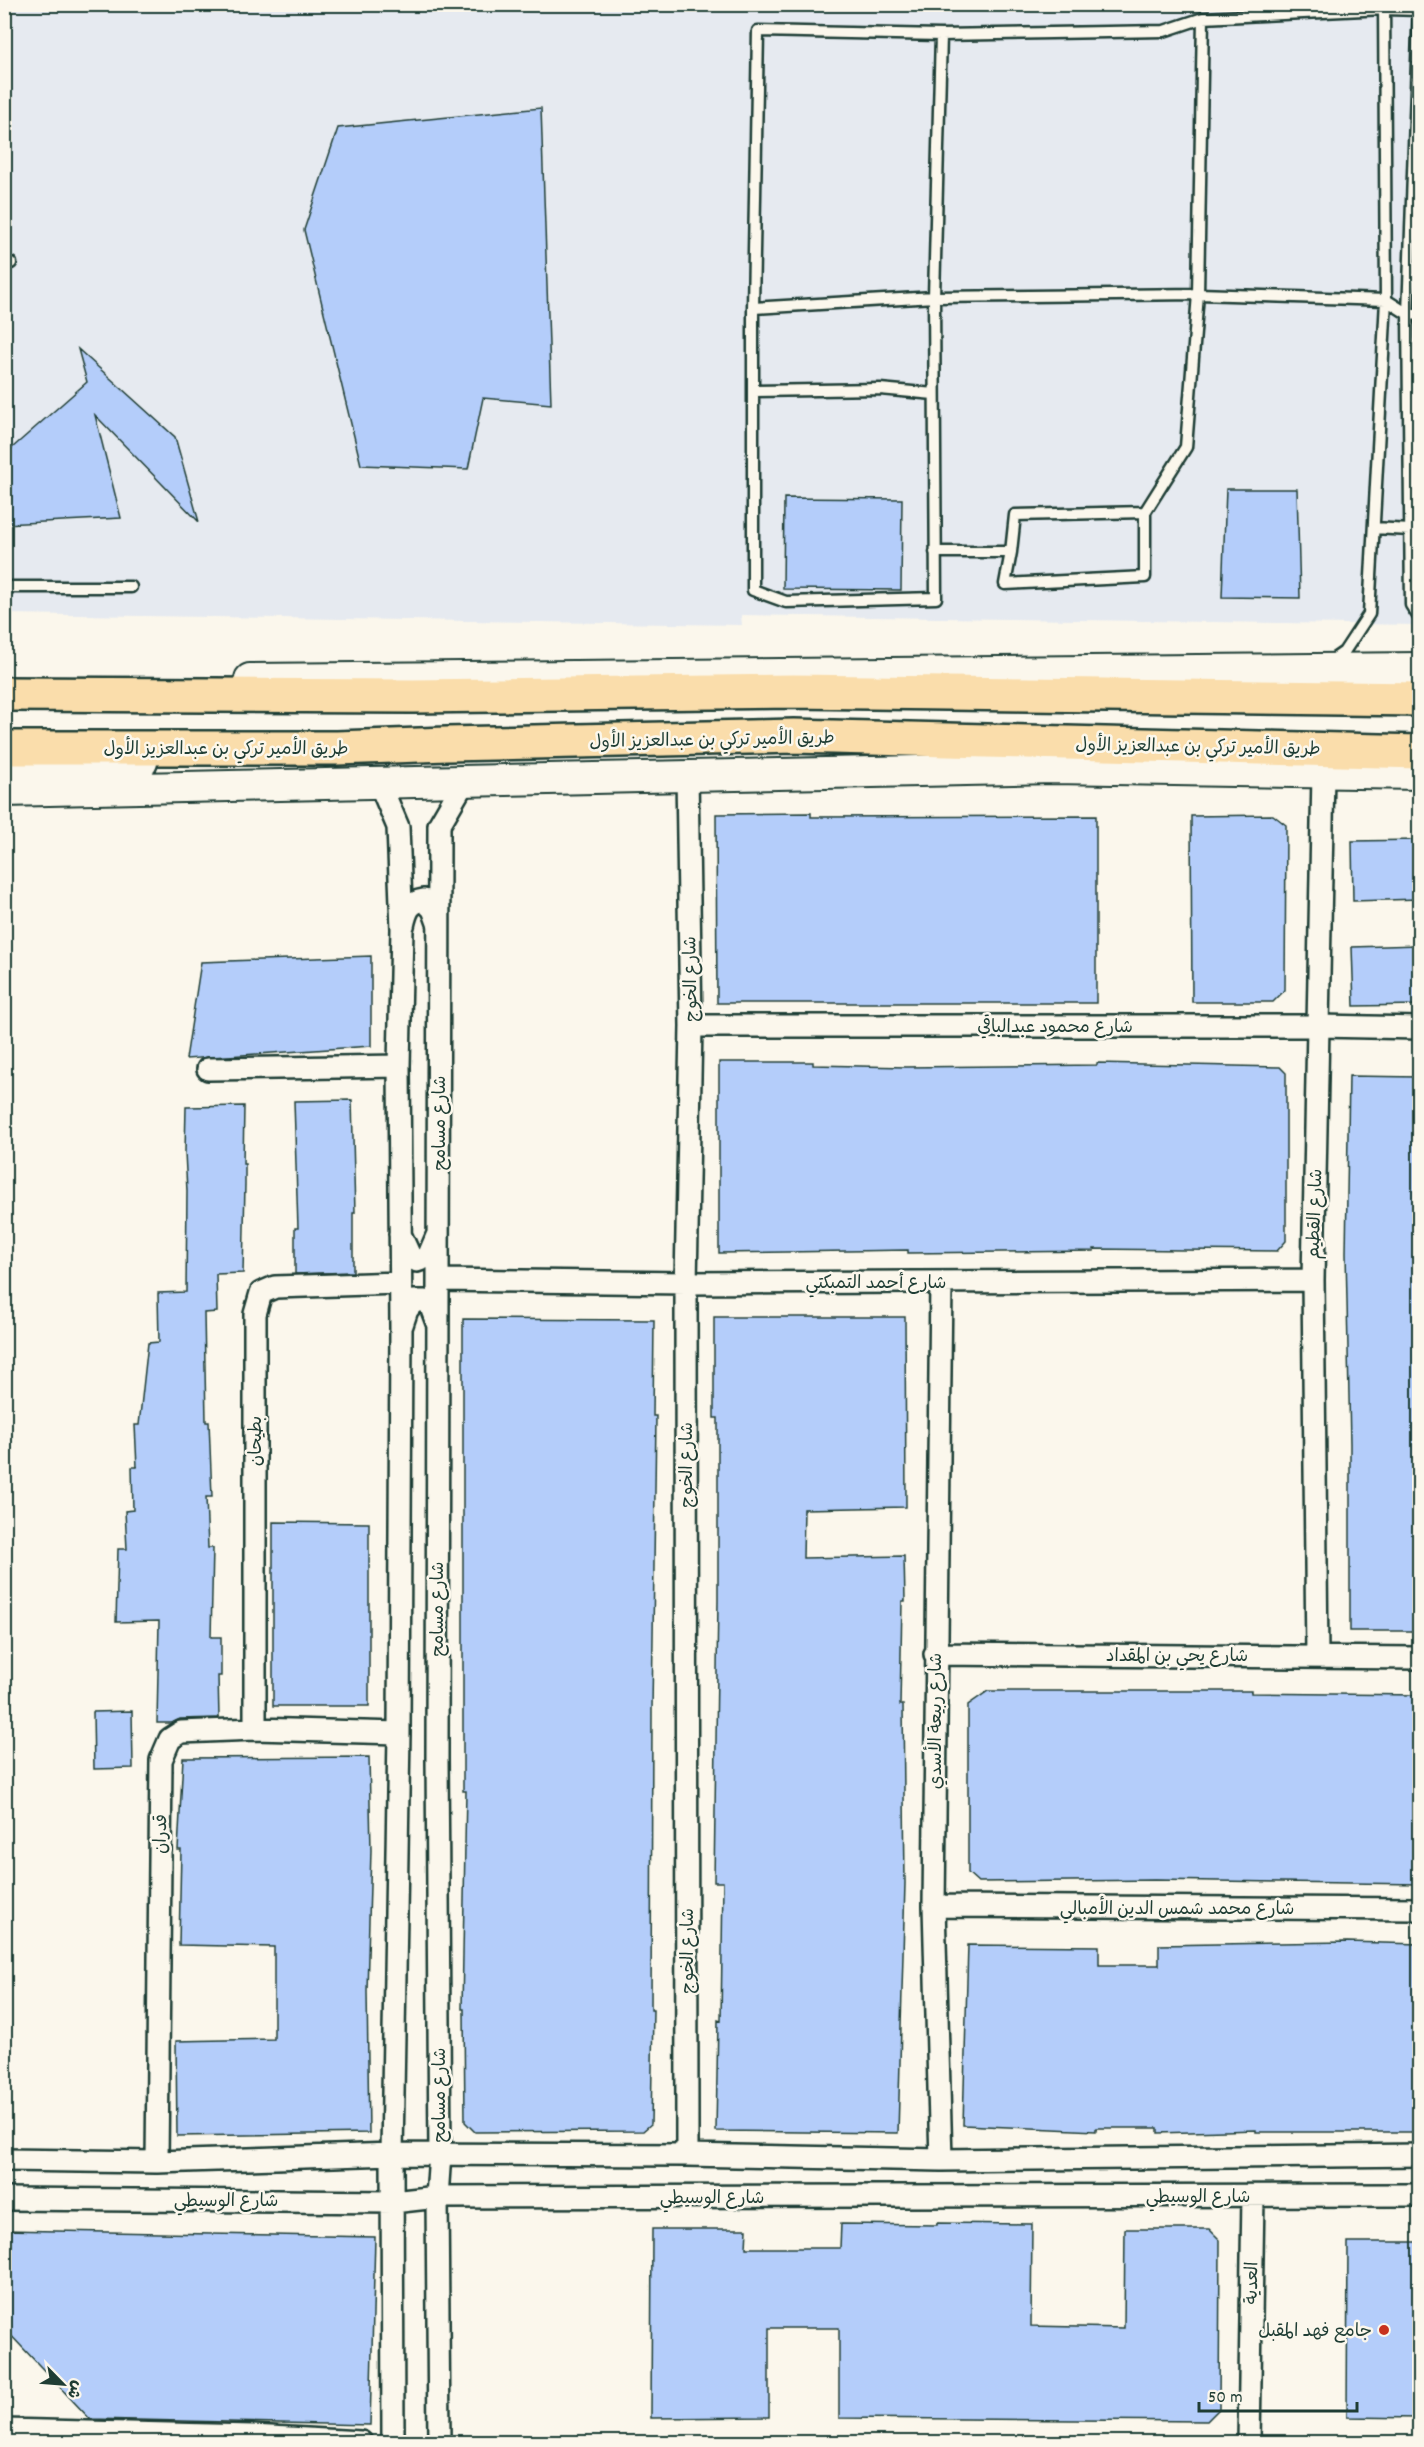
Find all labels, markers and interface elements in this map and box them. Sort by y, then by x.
street label: طريق الأمير تركي بن عبدالعزيز الأول [589,725,835,757]
street label: طريق الأمير تركي بن عبدالعزيز الأول [1075,732,1321,764]
street label: طريق الأمير تركي بن عبدالعزيز الأول [103,736,349,764]
street label: شارع الخوج [679,936,706,1022]
street label: شارع محمود عبدالباقي [977,1014,1133,1041]
street label: شارع مسامح [429,1076,454,1170]
street label: شارع القطيم [1302,1168,1331,1260]
street label: شارع أحمد التمبكتي [806,1272,946,1298]
street label: بطيحان [245,1416,270,1466]
street label: شارع الخوج [676,1422,701,1508]
street label: شارع مسامح [427,1562,452,1656]
street label: شارع يحي بن المقداد [1106,1645,1248,1671]
street label: شارع ربيعة الأسدي [923,1653,950,1789]
street label: قدران [150,1814,175,1854]
street label: شارع محمد شمس الدين الأمبالي [1060,1896,1294,1924]
street label: شارع الخوج [677,1908,702,1994]
street label: شارع مسامح [429,2048,454,2142]
street label: شارع الوسيطي [1146,2186,1250,2212]
street label: شارع الوسيطي [660,2187,764,2213]
street label: شارع الوسيطي [174,2190,278,2216]
street label: العدية [1241,2261,1266,2305]
place label: جامع فهد المقبل [1258,2320,1372,2345]
marker: جامع فهد المقبل [1377,2323,1391,2337]
north arrow [33,2354,93,2414]
scale bar [1199,2375,1356,2413]
text: ش [60,2376,88,2402]
text: 50 m [1208,2386,1243,2411]

